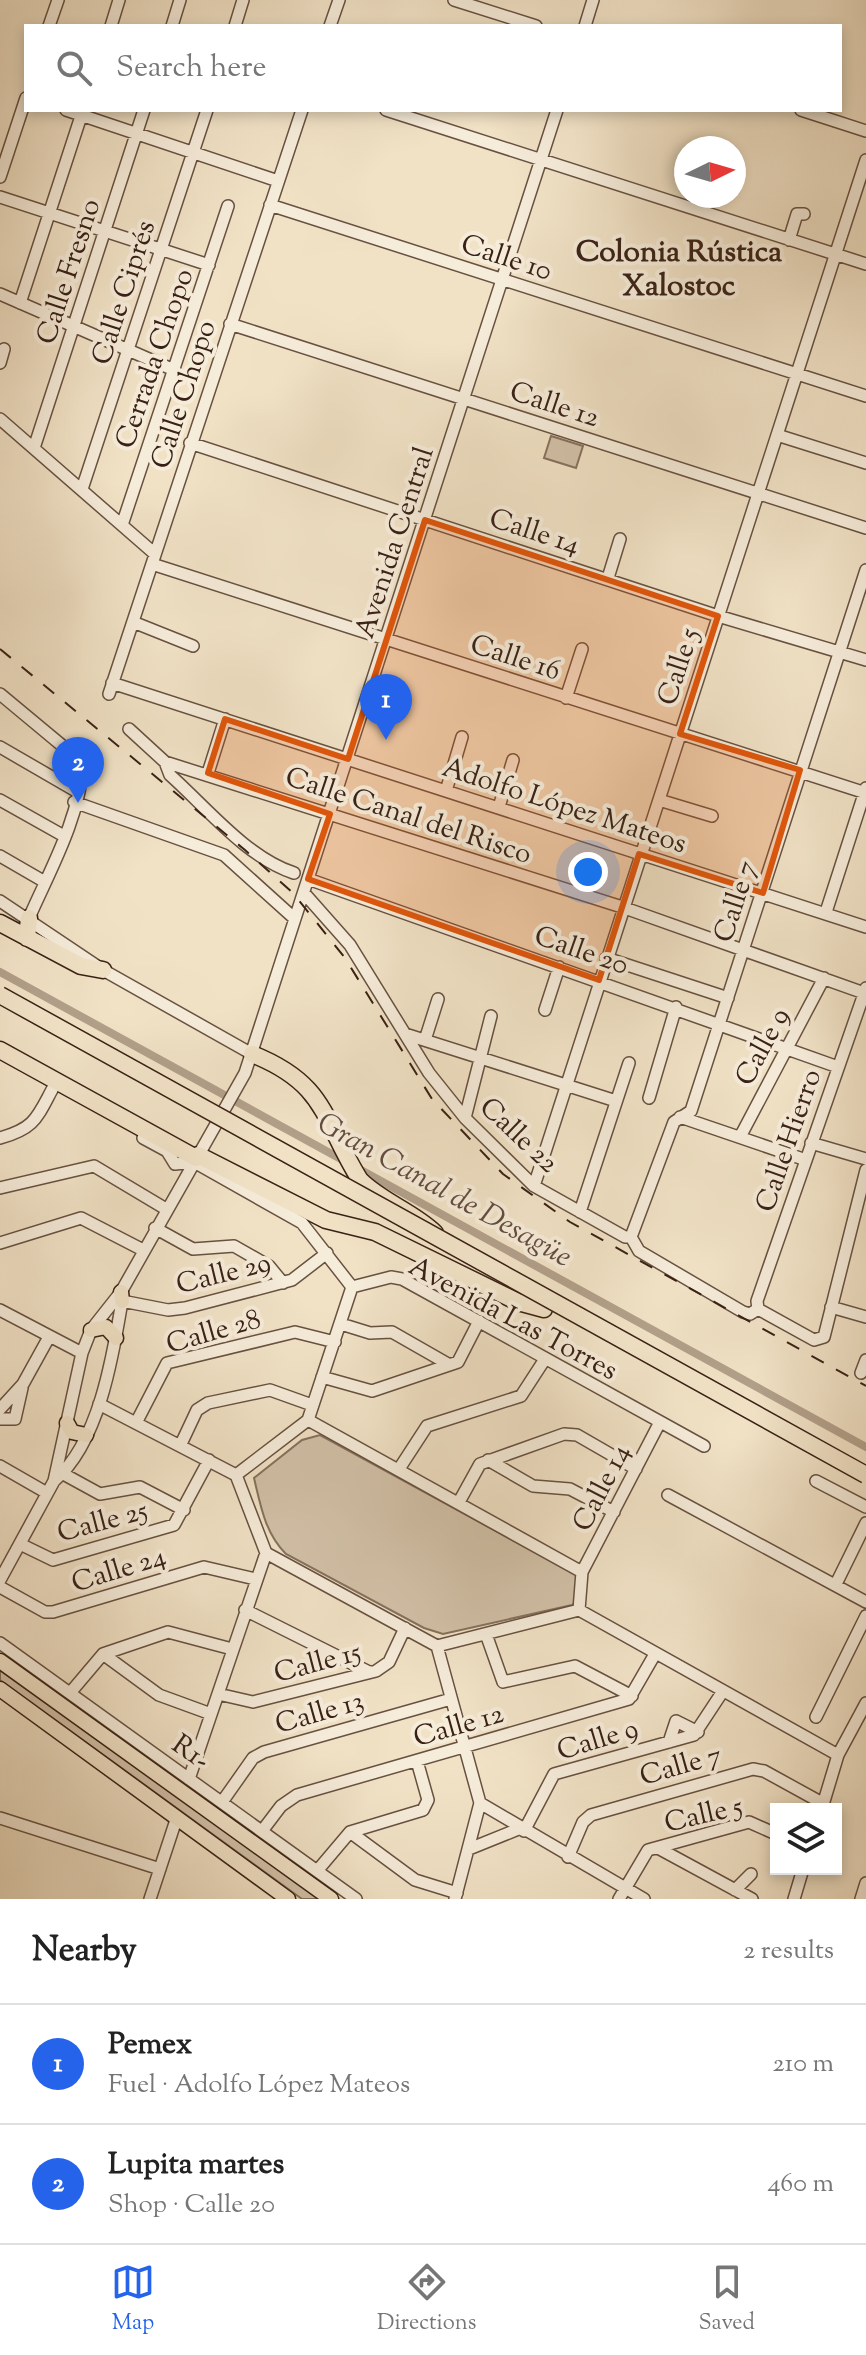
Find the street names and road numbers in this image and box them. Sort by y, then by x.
street label: Calle Fresno [28,194,112,350]
street label: Calle Ciprés [83,216,167,370]
street label: Calle 10 [455,225,557,292]
street label: Cerrada Chopo [106,264,205,454]
street label: Calle Chopo [142,315,228,474]
street label: Calle 12 [504,373,604,439]
street label: Avenida Central [346,442,446,644]
street label: Calle 14 [484,499,585,566]
street label: Calle 5 [649,623,711,711]
street label: Calle 16 [465,625,565,692]
street label: Adolfo López Mateos [437,748,691,865]
street label: Calle Canal del Risco [280,758,536,876]
street label: Calle 7 [705,856,769,948]
street label: Calle 20 [528,917,634,987]
street label: Calle 9 [726,1001,801,1093]
street label: Calle Hierro [747,1064,833,1218]
street label: Calle 22 [469,1089,567,1183]
street label: Calle 29 [172,1244,275,1306]
street label: Avenida Las Torres [401,1248,624,1392]
street label: Calle 28 [162,1300,266,1365]
street label: Calle 14 [564,1438,642,1539]
street label: Calle 25 [53,1492,153,1554]
street label: Calle 24 [67,1538,171,1604]
street label: Calle 15 [270,1633,366,1695]
street label: Calle 13 [271,1682,369,1746]
street label: Calle 12 [409,1695,509,1759]
street label: Calle 9 [552,1710,643,1772]
street label: R1- [163,1726,218,1781]
street label: Calle 7 [635,1736,726,1798]
street label: Calle 5 [661,1787,747,1844]

